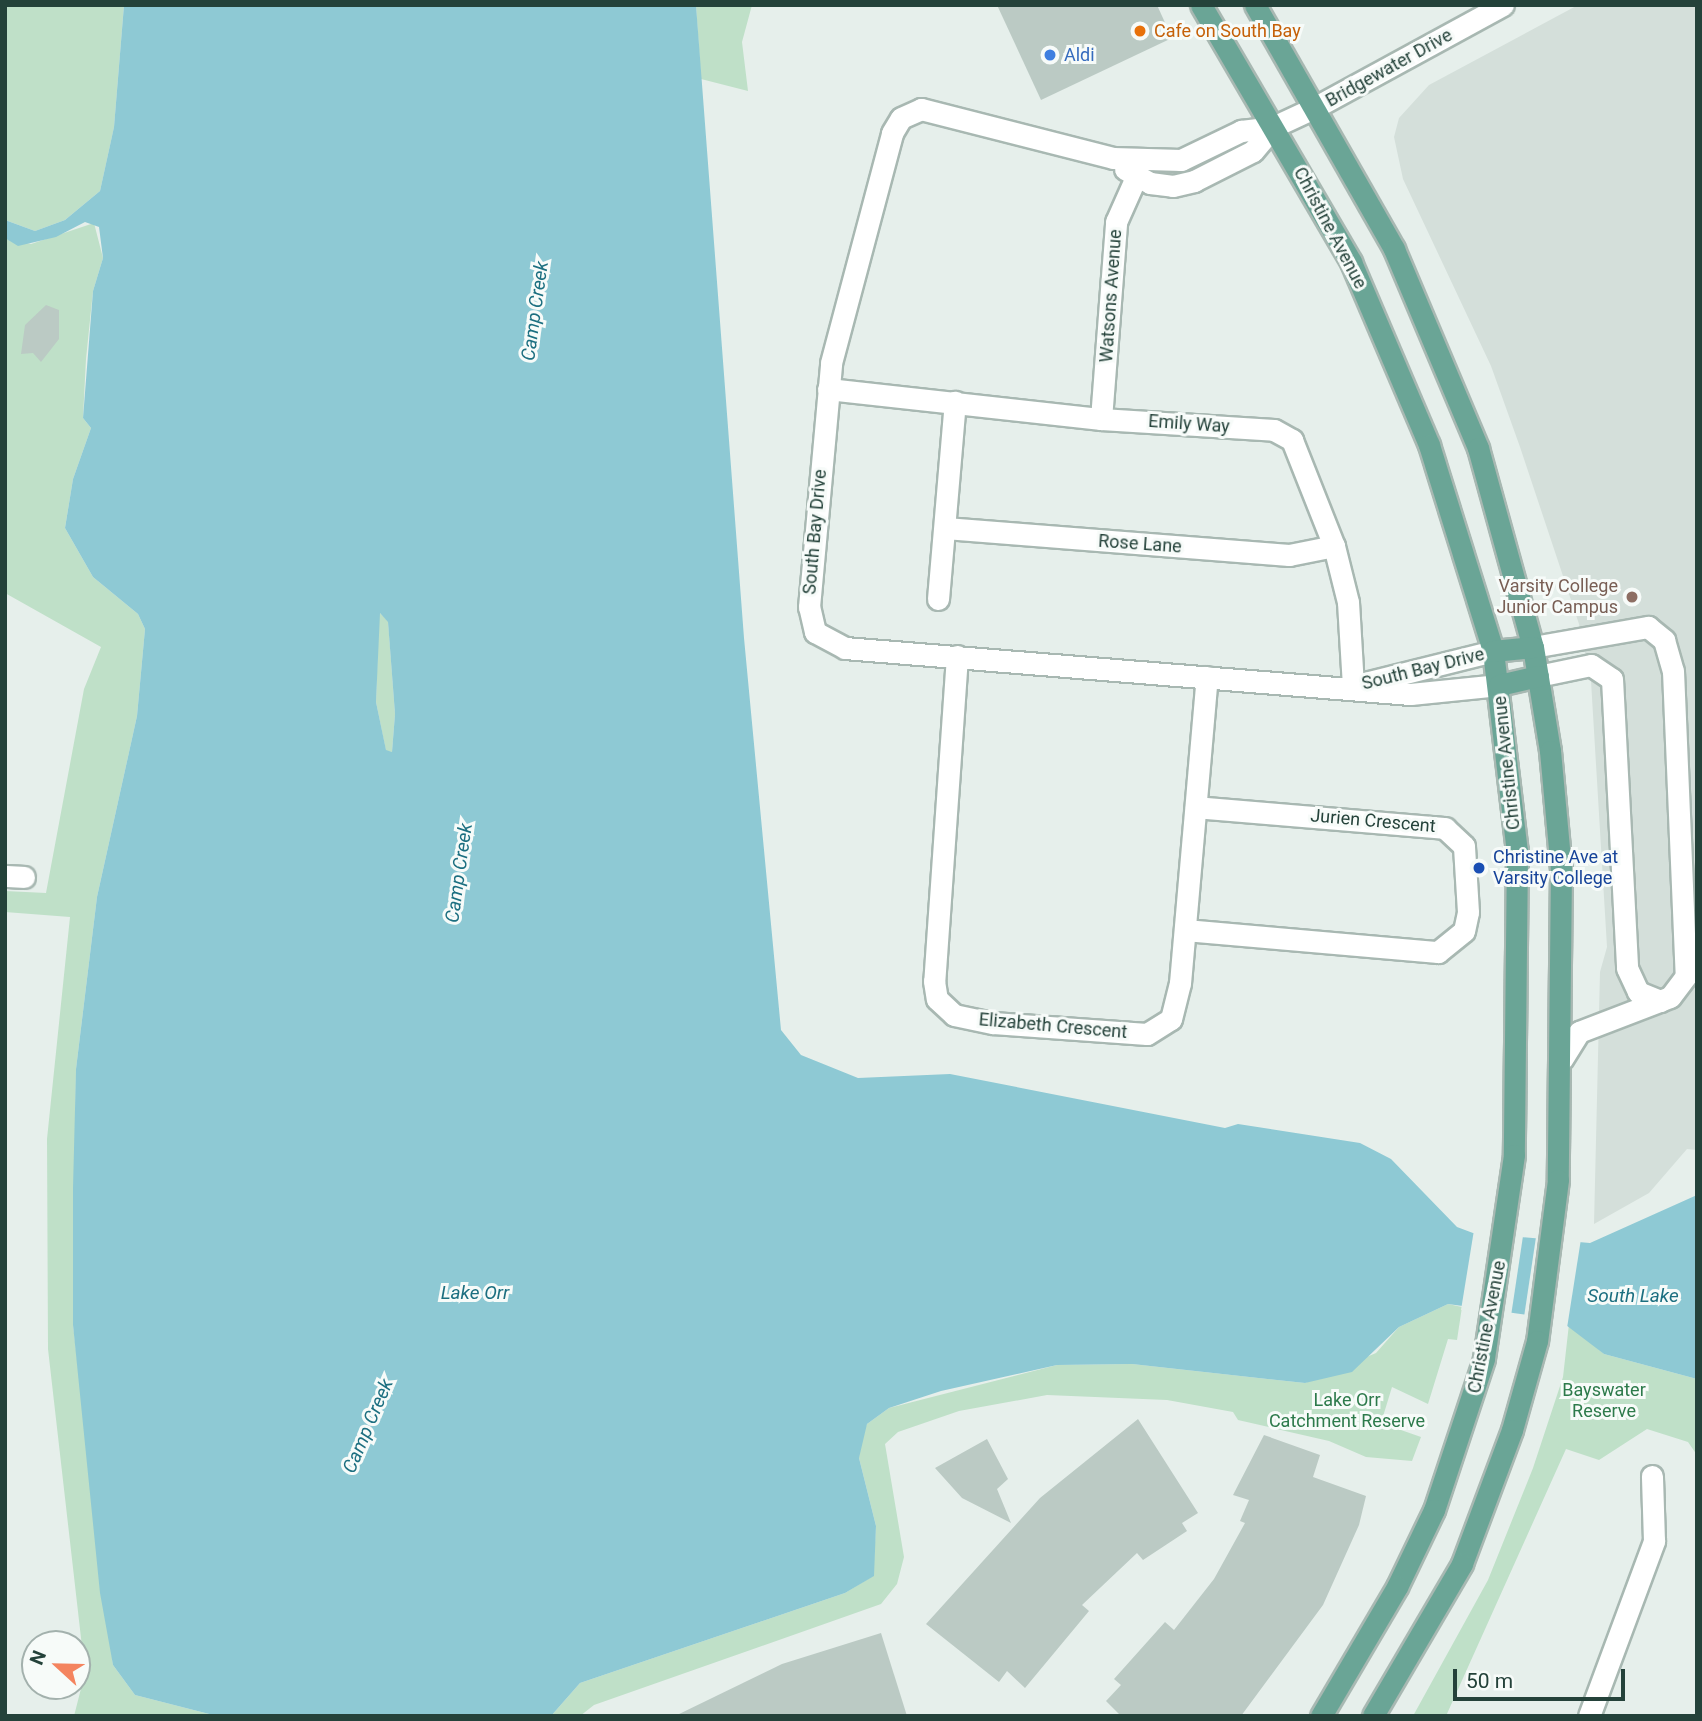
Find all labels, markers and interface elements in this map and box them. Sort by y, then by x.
place label: Cafe on South Bay [1154,20,1301,42]
marker: Cafe on South Bay [1132,23,1148,39]
street label: Bridgewater Drive [1322,24,1456,112]
place label: Aldi [1064,44,1095,66]
marker: Aldi [1042,47,1058,63]
street label: Christine Avenue [1289,164,1371,292]
street label: Watsons Avenue [1096,229,1126,363]
water label: Camp Creek [517,260,553,362]
street label: Emily Way [1148,410,1230,438]
street label: South Bay Drive [799,469,831,595]
street label: Rose Lane [1098,530,1182,558]
place label: Varsity College Junior Campus [1496,576,1618,618]
marker: Varsity College Junior Campus [1624,589,1640,605]
street label: South Bay Drive [1360,643,1486,695]
street label: Christine Avenue [1489,695,1525,831]
street label: Jurien Crescent [1310,805,1436,837]
water label: Camp Creek [441,822,477,924]
place label: Christine Ave at Varsity College [1493,847,1618,890]
marker: Christine Ave at Varsity College [1471,860,1487,876]
street label: Elizabeth Crescent [978,1009,1128,1043]
street label: Christine Avenue [1464,1259,1510,1395]
water label: Lake Orr [441,1282,509,1304]
water label: South Lake [1587,1285,1679,1307]
water label: Camp Creek [338,1375,398,1477]
park label: Bayswater Reserve [1562,1380,1646,1422]
park label: Lake Orr Catchment Reserve [1269,1390,1425,1432]
north arrow [21,1630,91,1700]
text: N [25,1647,51,1668]
scale bar [1457,1654,1628,1698]
text: 50 m [1466,1669,1513,1693]

